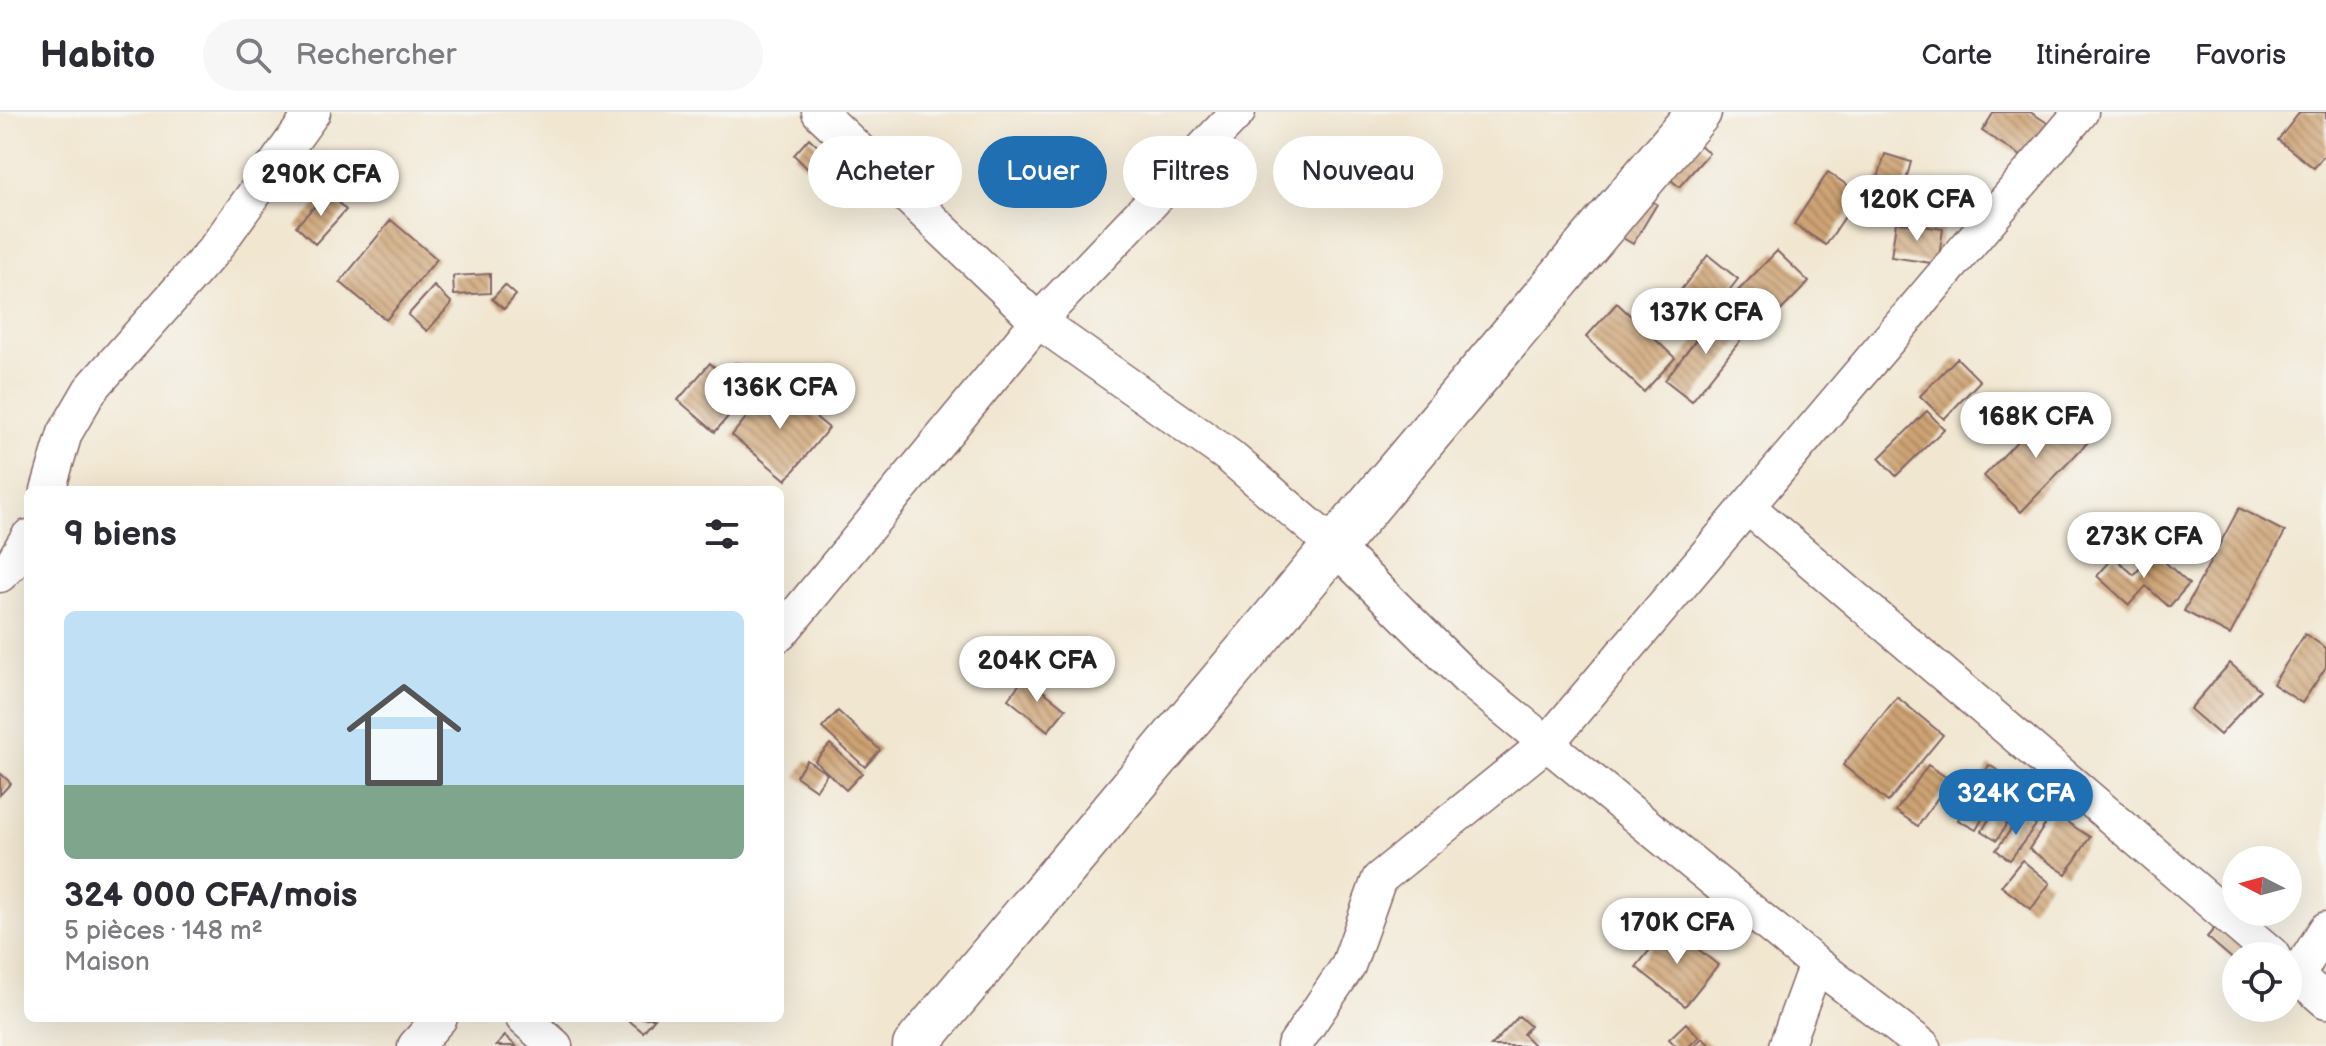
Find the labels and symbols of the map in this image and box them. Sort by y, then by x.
pin: 290K CFA [238,150,404,218]
pin: 120K CFA [1834,175,2000,243]
pin: 137K CFA [1623,288,1789,356]
pin: 136K CFA [697,363,863,431]
pin: 168K CFA [1953,392,2119,460]
pin: 273K CFA [2061,512,2227,580]
pin: 204K CFA [954,636,1120,704]
pin: 324K CFA [1933,769,2099,837]
north arrow [2222,846,2302,926]
pin: 170K CFA [1594,898,1760,966]

